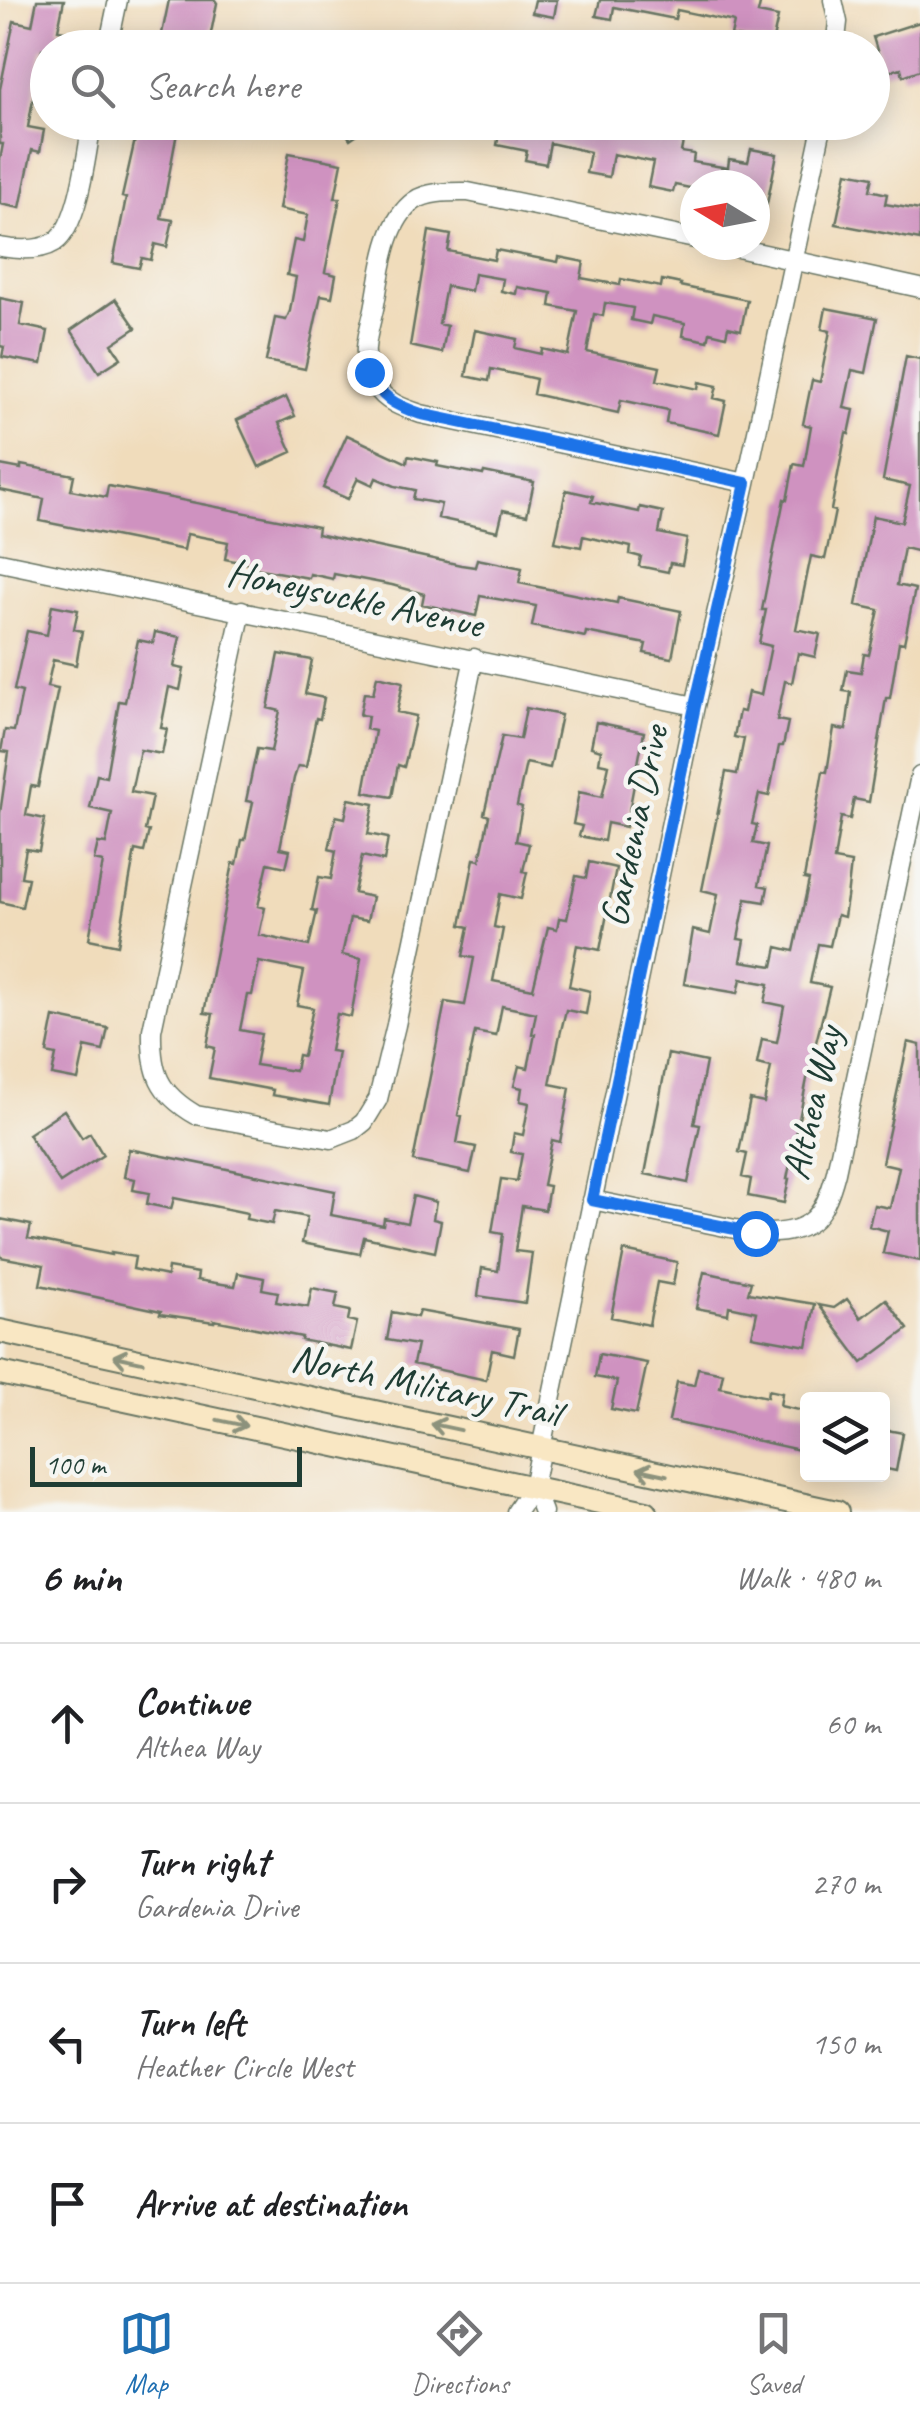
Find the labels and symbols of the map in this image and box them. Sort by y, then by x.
north arrow [680,170,770,260]
route end [347,350,393,396]
street label: Honeysuckle Avenue [223,547,490,650]
street label: Gardenia Drive [588,718,680,931]
street label: Althea Way [770,1018,855,1185]
route start [733,1211,779,1257]
street label: North Military Trail [287,1332,571,1439]
one-way arrow [113,1349,145,1367]
one-way arrow [215,1415,247,1433]
one-way arrow [431,1417,463,1435]
scale bar [30,1442,302,1486]
one-way arrow [637,1461,669,1480]

